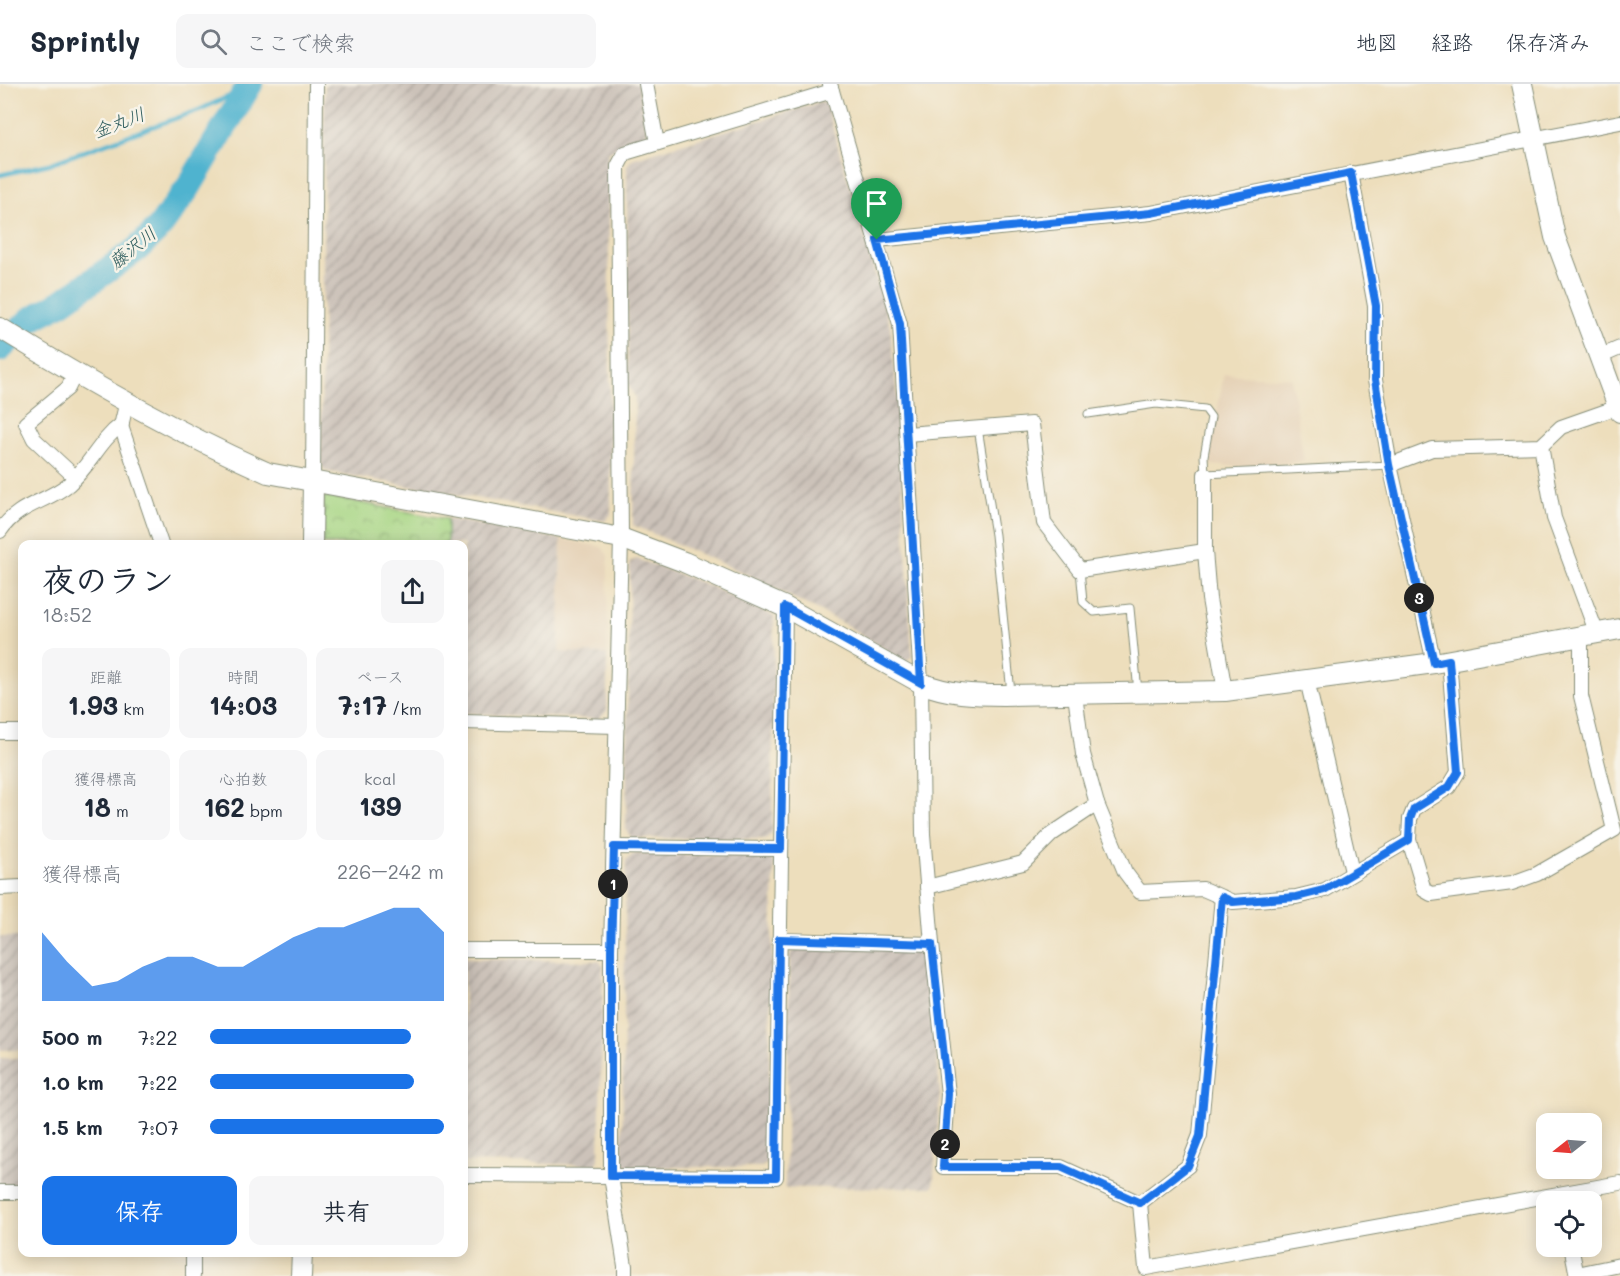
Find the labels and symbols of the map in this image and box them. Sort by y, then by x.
water label: 金丸川 [89,101,148,143]
pin [851,178,902,240]
water label: 藤沢川 [104,221,161,274]
pin: 3 [1404,583,1434,613]
pin: 1 [598,869,628,899]
north arrow [1536,1113,1602,1179]
pin: 2 [930,1129,960,1159]

